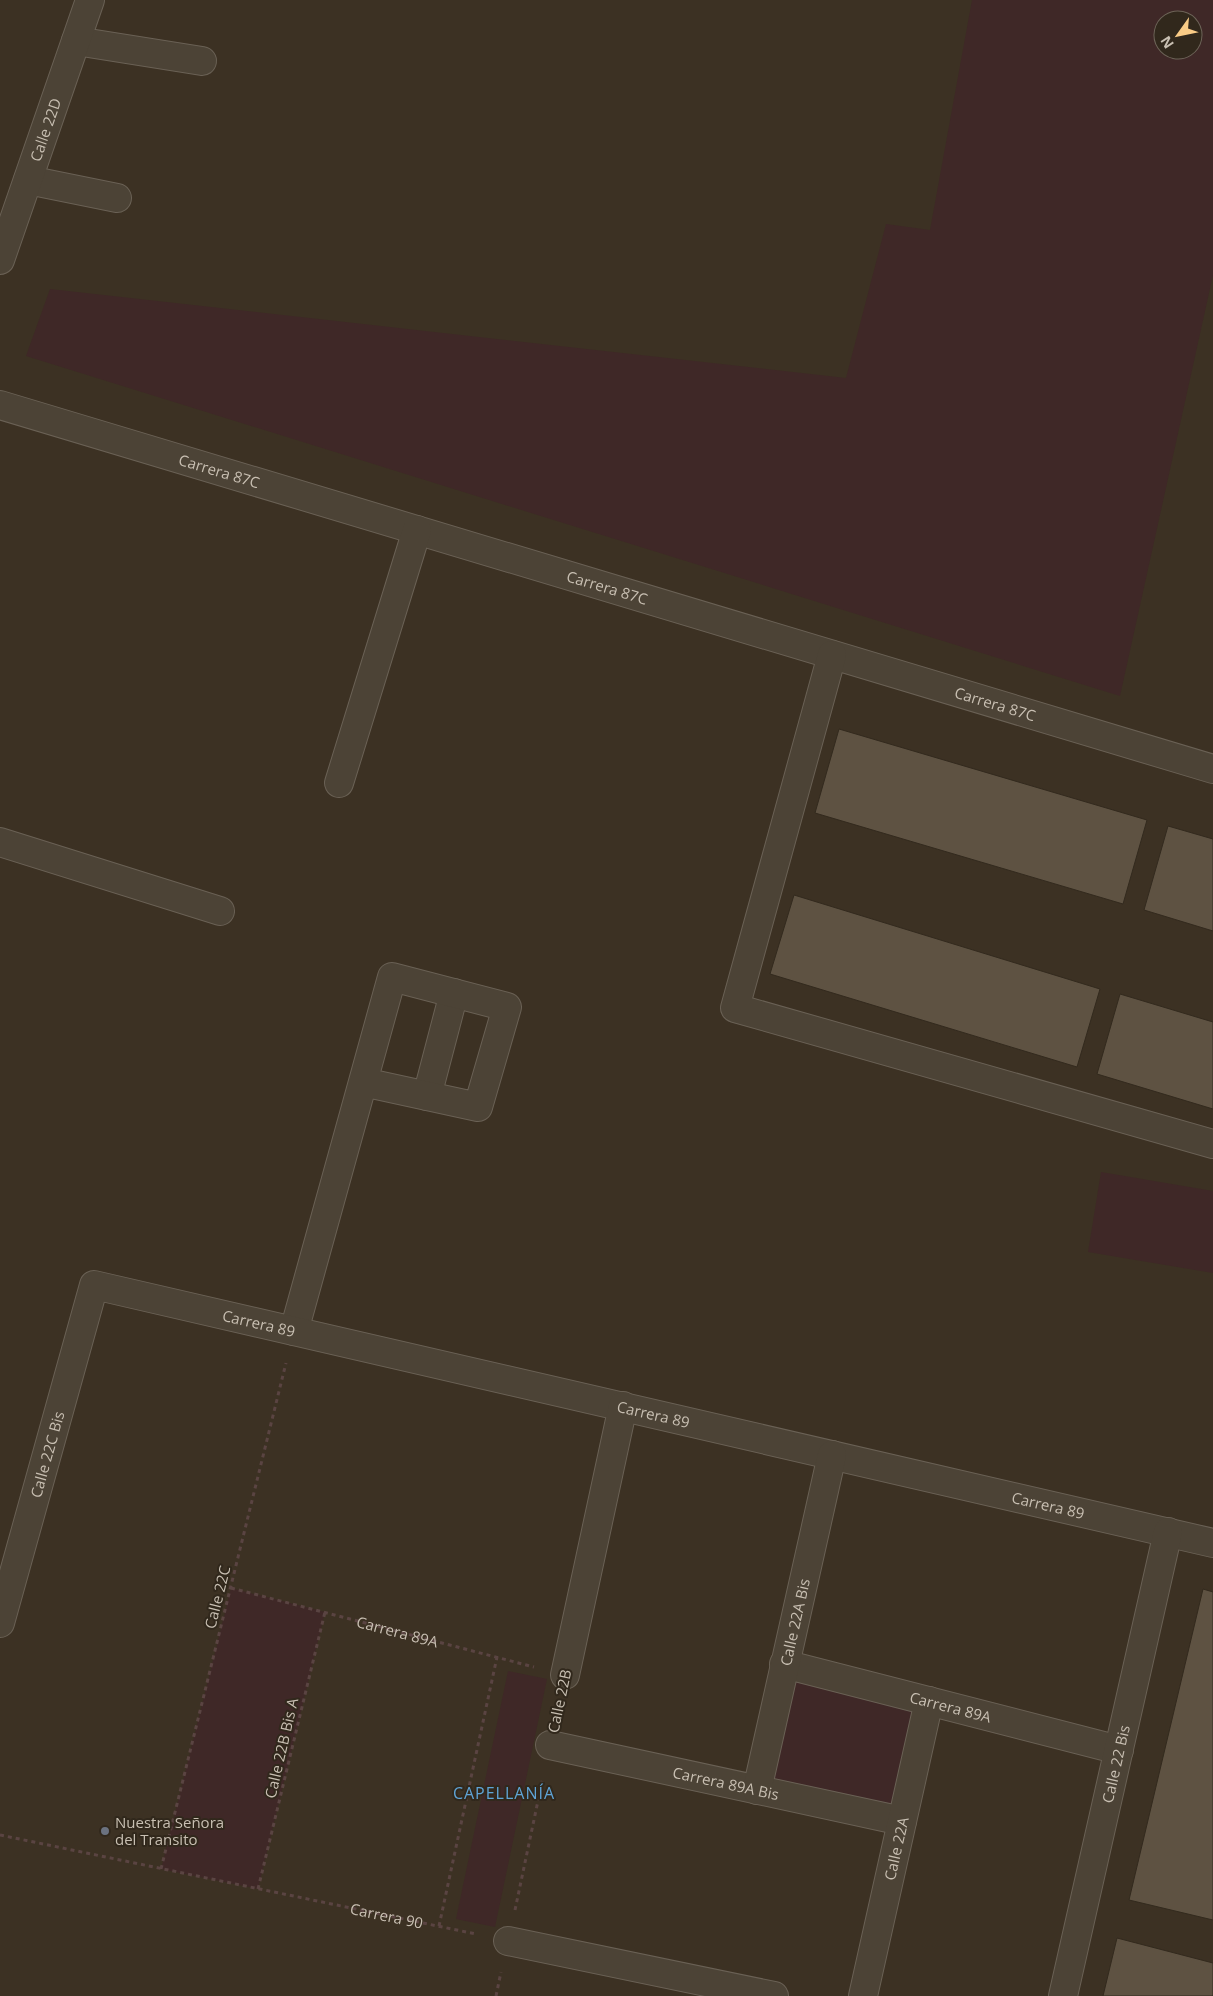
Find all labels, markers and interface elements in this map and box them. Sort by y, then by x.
north arrow [1153,10,1203,60]
text: N [1156,32,1178,52]
street label: Calle 22D [25,95,65,164]
street label: Carrera 87C [176,449,262,492]
street label: Carrera 87C [564,566,650,609]
street label: Carrera 87C [952,682,1038,725]
street label: Carrera 89 [221,1305,297,1341]
street label: Carrera 89 [615,1396,692,1432]
street label: Calle 22C Bis [25,1409,68,1500]
street label: Carrera 89 [1010,1487,1086,1523]
street label: Calle 22C [200,1563,234,1631]
street label: Calle 22A Bis [775,1577,814,1668]
street label: Carrera 89A [354,1611,441,1652]
street label: Calle 22B [543,1667,575,1735]
street label: Carrera 89A [908,1687,994,1727]
street label: Calle 22B Bis A [260,1695,302,1800]
street label: Calle 22 Bis [1097,1723,1134,1805]
street label: Carrera 89A Bis [671,1762,781,1804]
district label: CAPELLANÍA [453,1782,555,1804]
place label: Nuestra Señora del Transito [115,1812,224,1849]
street label: Calle 22A [879,1815,913,1882]
marker: Nuestra Señora del Transito [99,1825,111,1837]
street label: Carrera 90 [348,1898,425,1933]

